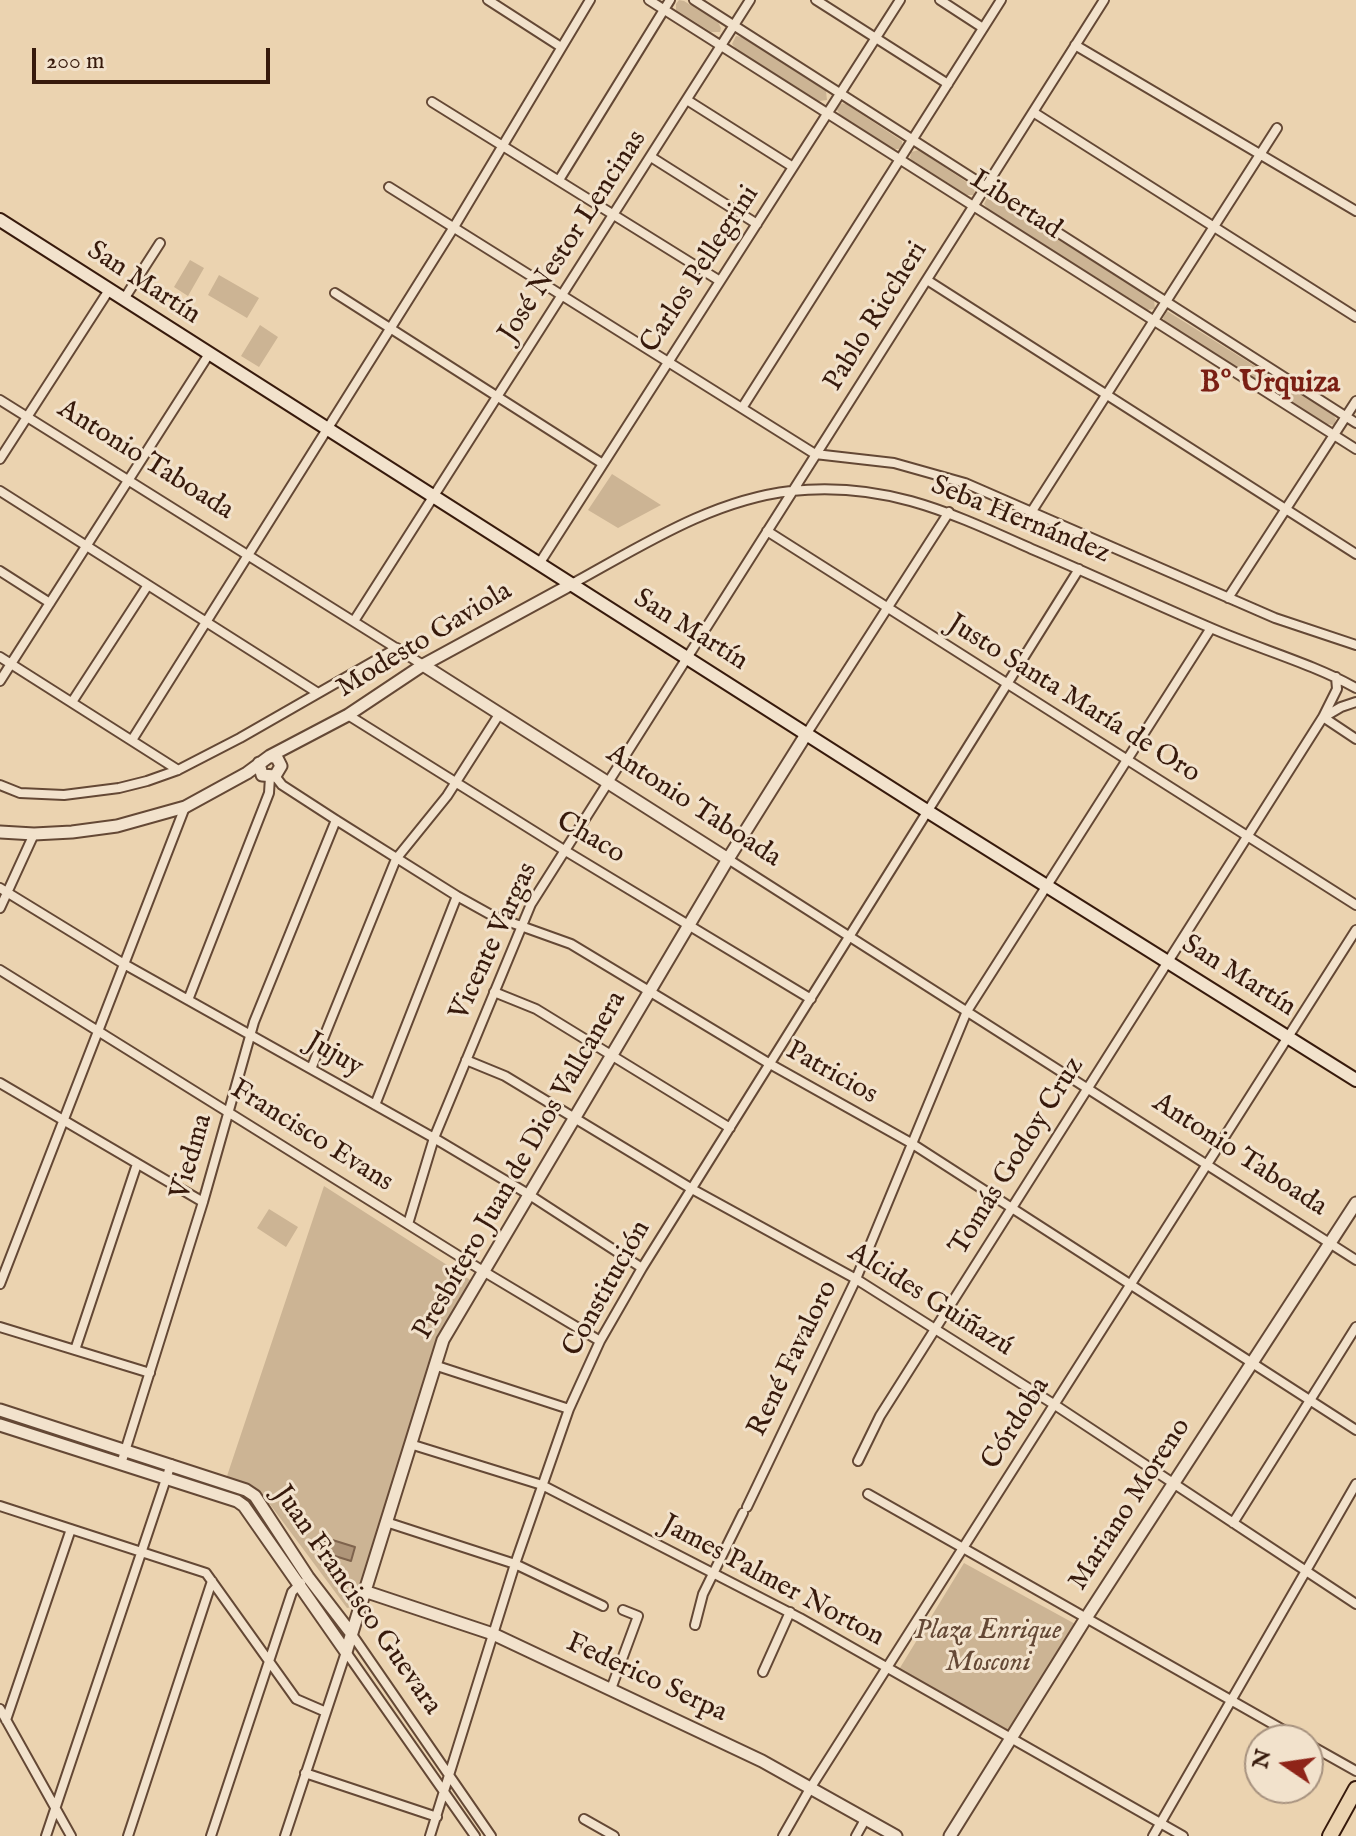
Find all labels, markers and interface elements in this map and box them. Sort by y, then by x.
scale bar [36,32,274,82]
text: 200 m [46,46,105,77]
street label: José Nestor Lencinas [493,125,655,349]
street label: Libertad [963,164,1067,248]
street label: Carlos Pellegrini [634,180,768,360]
street label: San Martín [80,235,206,333]
street label: Pablo Riccheri [818,236,936,398]
district label: Bº Urquiza [1200,367,1340,403]
street label: Antonio Taboada [51,393,239,529]
street label: Seba Hernández [926,470,1114,572]
street label: Modesto Gaviola [331,576,519,706]
street label: San Martín [627,583,753,679]
street label: Justo Santa María de Oro [940,608,1206,792]
street label: Antonio Taboada [599,738,787,876]
street label: Chaco [550,806,630,872]
street label: Vicente Vargas [444,858,546,1026]
street label: San Martín [1175,929,1301,1025]
street label: Presbítero Juan de Dios Vallcanera [407,986,635,1346]
street label: Jujuy [300,1026,368,1086]
street label: Patricios [779,1035,883,1113]
street label: Tomás Godoy Cruz [944,1052,1092,1262]
street label: Francisco Evans [223,1074,399,1200]
street label: Antonio Taboada [1145,1087,1333,1225]
street label: Viedma [165,1110,221,1204]
street label: Constitución [557,1215,659,1363]
street label: Alcides Guiñazú [841,1237,1019,1365]
street label: René Favaloro [742,1276,846,1442]
street label: Córdoba [976,1372,1058,1476]
street label: Mariano Moreno [1063,1413,1199,1597]
street label: Juan Francisco Guevara [264,1480,448,1722]
street label: James Palmer Norton [655,1509,889,1655]
park label: Plaza Enrique Mosconi [914,1615,1062,1681]
street label: Federico Serpa [560,1627,732,1731]
north arrow [1244,1724,1324,1804]
text: N [1247,1747,1278,1771]

